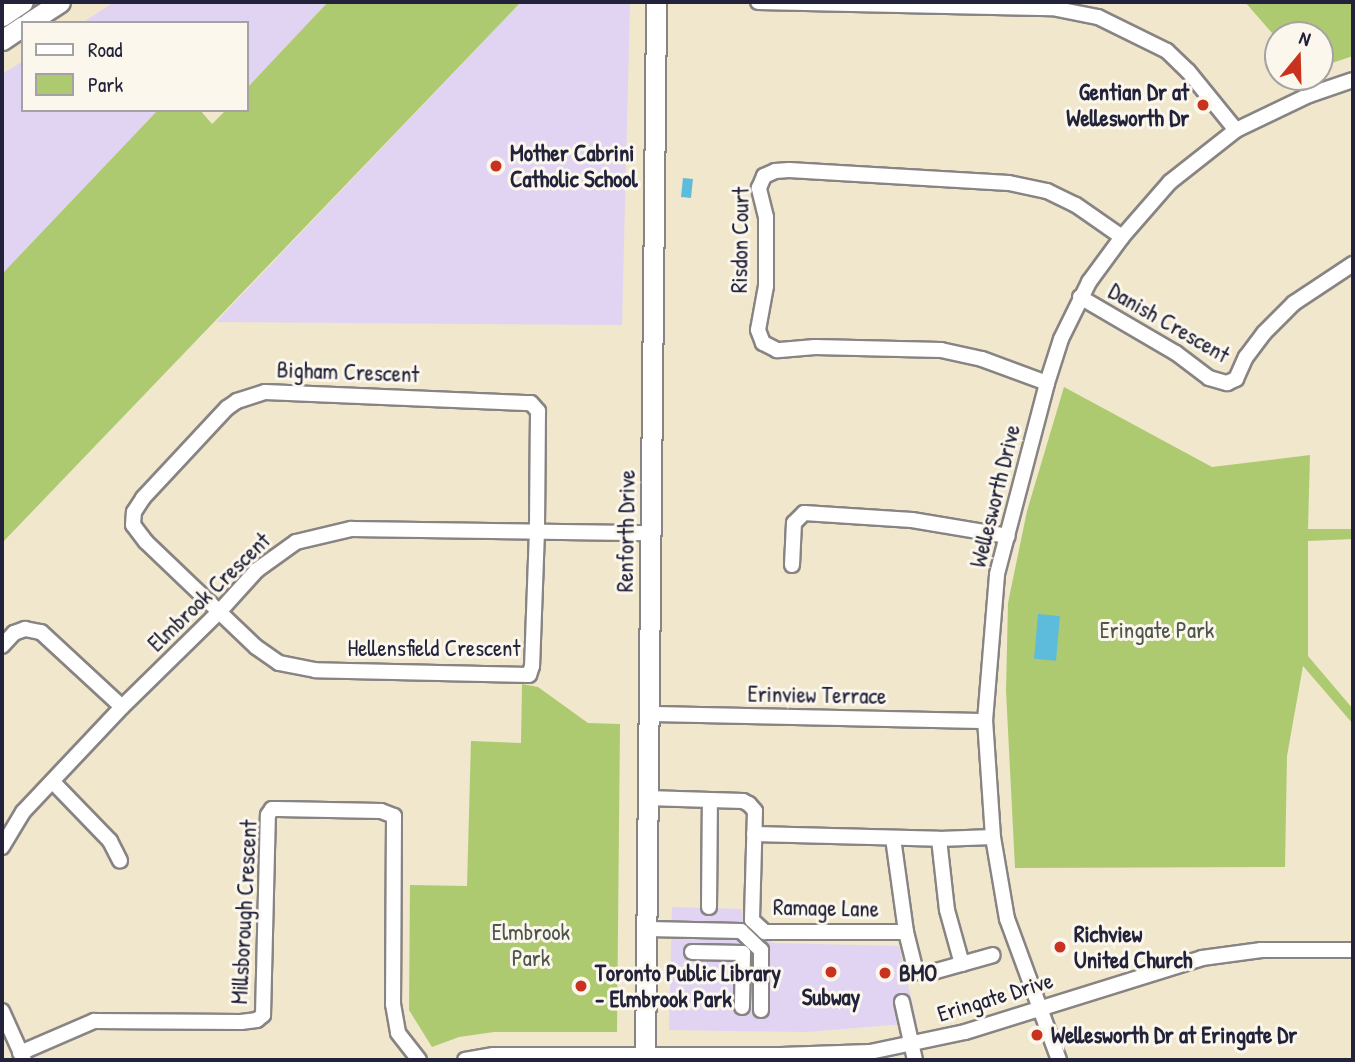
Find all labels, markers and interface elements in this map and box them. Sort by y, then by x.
legend [21,21,248,112]
north arrow [1264,21,1334,91]
text: N [1296,24,1314,52]
text: Road [88,35,122,64]
text: Park [88,70,123,99]
place label: Gentian Dr at Wellesworth Dr [1066,78,1189,132]
marker: Gentian Dr at Wellesworth Dr [1195,97,1211,113]
place label: Mother Cabrini Catholic School [510,139,638,193]
marker: Mother Cabrini Catholic School [488,158,504,174]
street label: Risdon Court [725,187,755,293]
street label: Danish Crescent [1104,277,1234,369]
street label: Bigham Crescent [276,356,420,388]
street label: Wellesworth Drive [964,422,1026,570]
street label: Renforth Drive [611,470,641,592]
street label: Elmbrook Crescent [142,527,276,657]
park label: Eringate Park [1100,616,1214,644]
street label: Hellensfield Crescent [348,634,520,662]
street label: Erinview Terrace [747,680,887,710]
street label: Millsborough Crescent [225,819,263,1005]
street label: Ramage Lane [773,893,879,923]
park label: Elmbrook Park [492,918,570,972]
place label: Richview United Church [1074,920,1192,974]
marker: Richview United Church [1052,939,1068,955]
place label: Toronto Public Library - Elmbrook Park [595,959,781,1013]
place label: BMO [899,959,937,987]
marker: Subway [823,964,839,980]
marker: BMO [877,965,893,981]
street label: Eringate Drive [934,966,1056,1028]
marker: Toronto Public Library - Elmbrook Park [573,978,589,994]
place label: Subway [802,983,860,1011]
place label: Wellesworth Dr at Eringate Dr [1051,1021,1297,1049]
marker: Wellesworth Dr at Eringate Dr [1029,1027,1045,1043]

